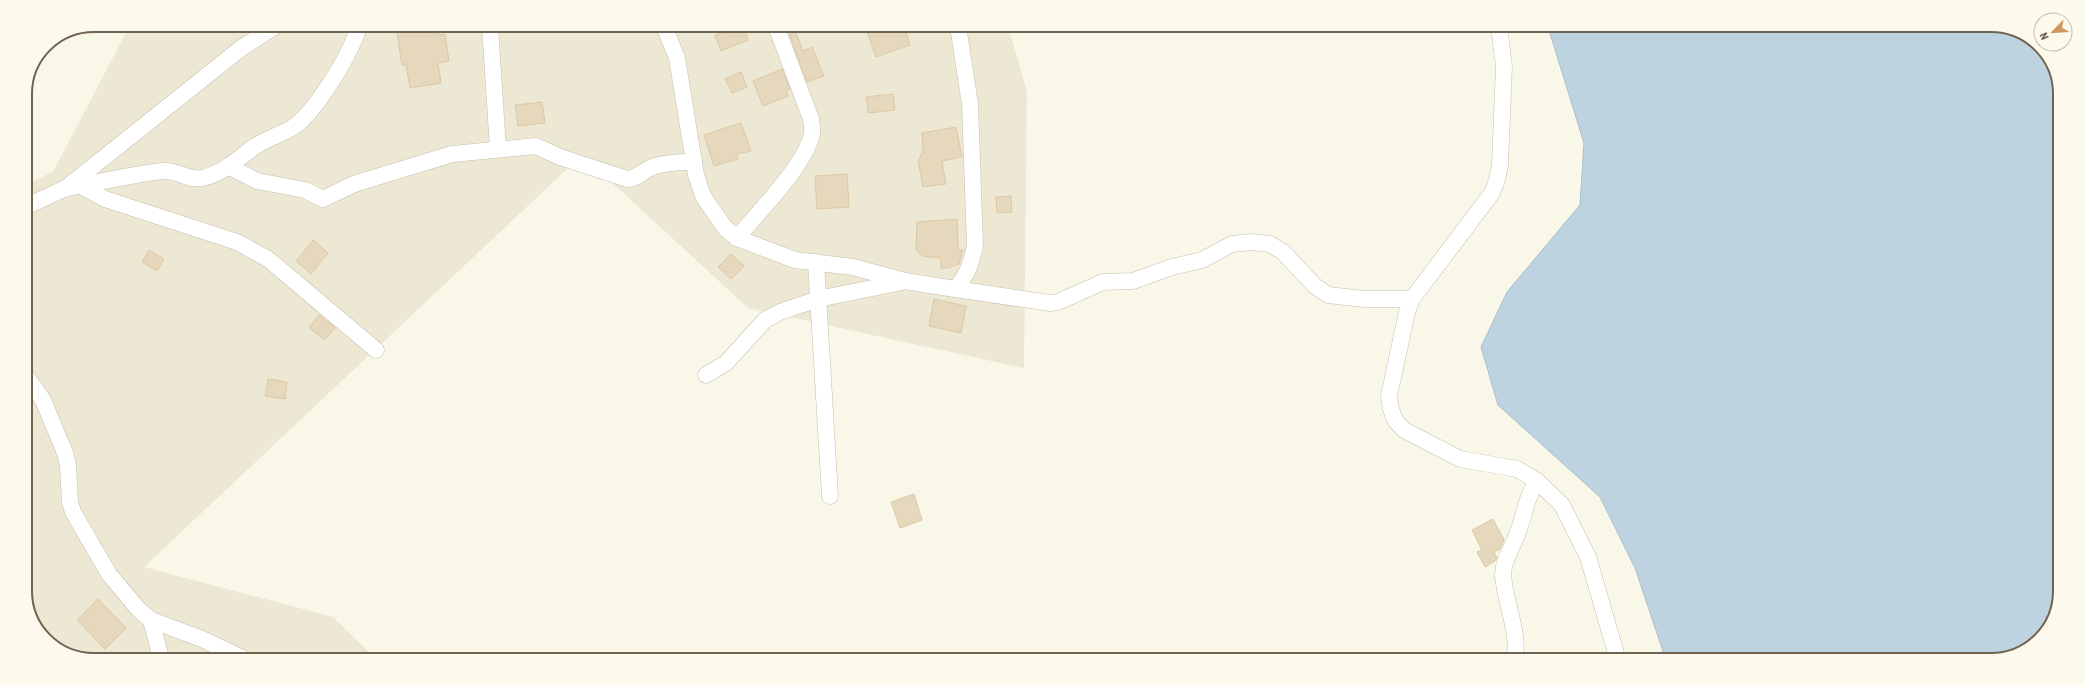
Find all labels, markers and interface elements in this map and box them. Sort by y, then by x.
north arrow [2033,12,2073,52]
text: N [2037,31,2051,42]

